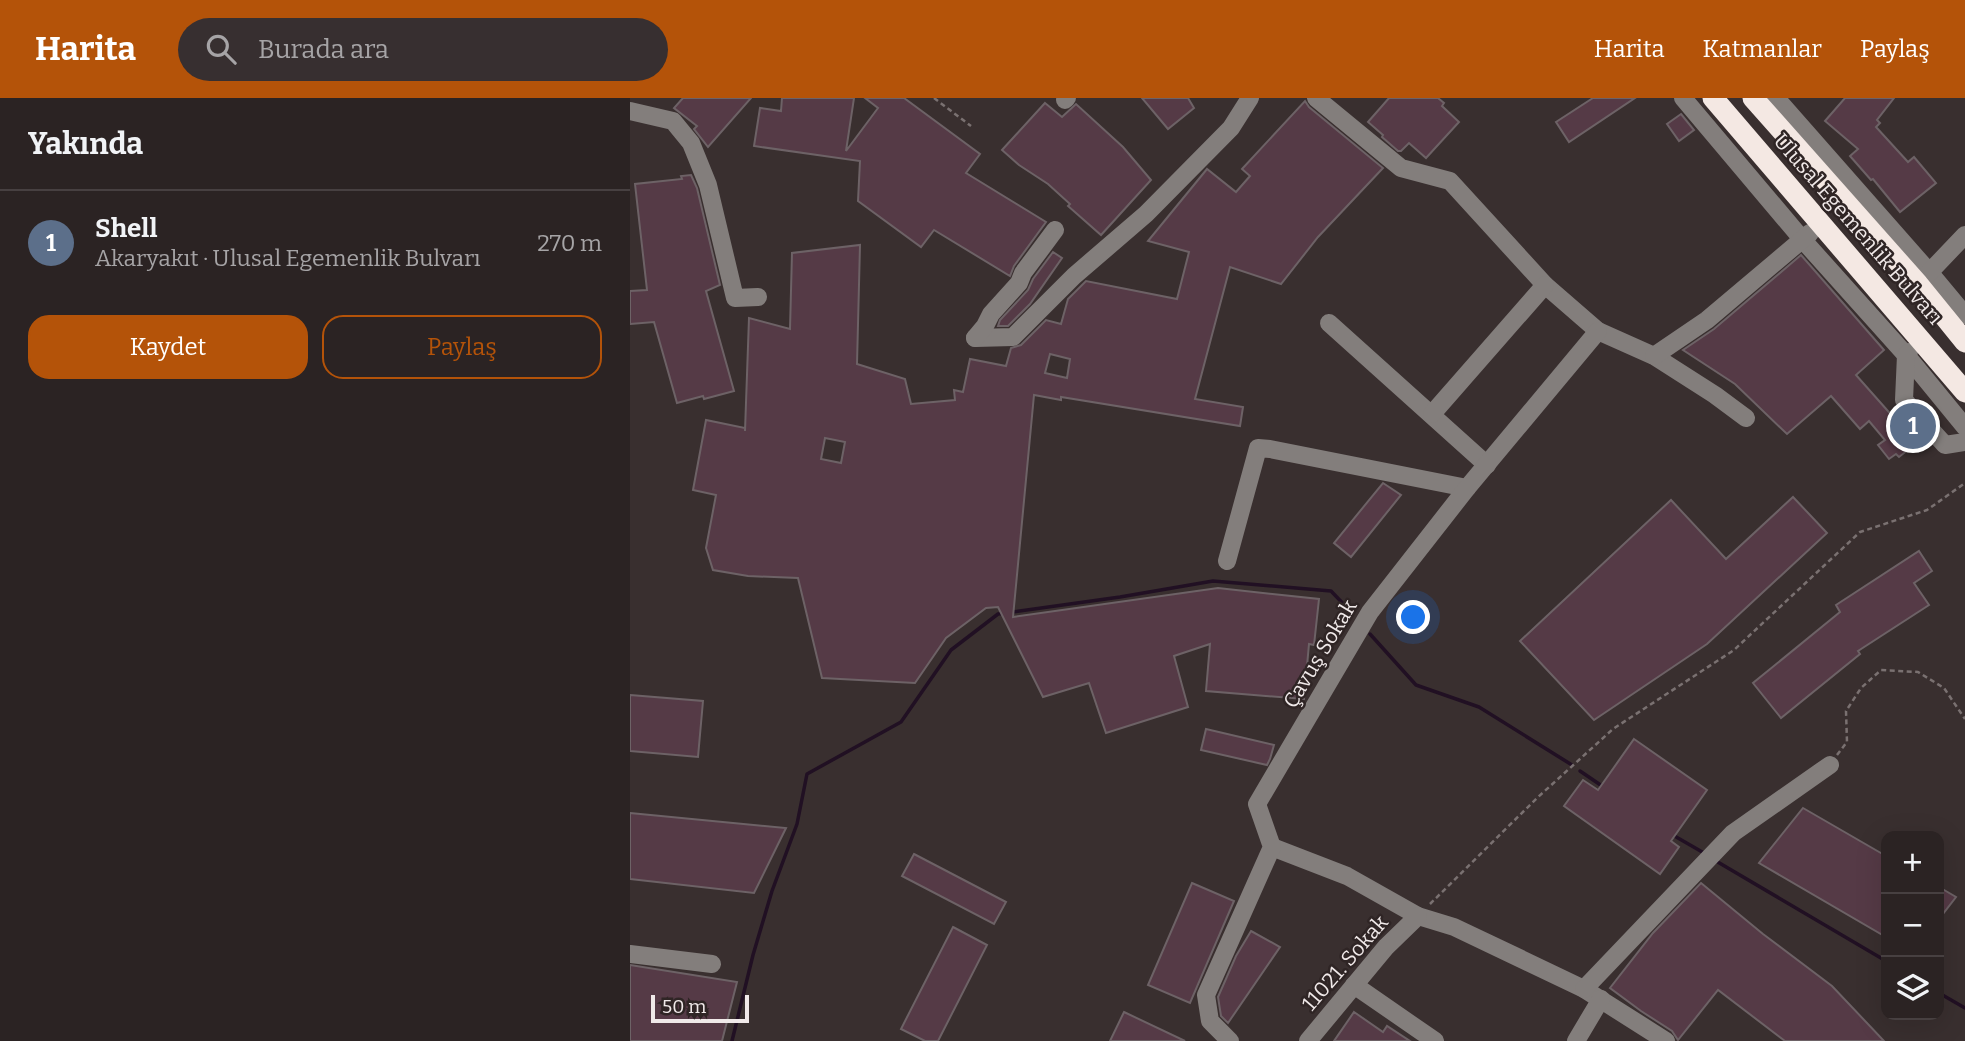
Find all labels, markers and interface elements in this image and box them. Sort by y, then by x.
search box [178,18,668,81]
text: Harita [35,29,136,69]
icon: search [202,30,240,68]
text: Burada ara [258,34,389,65]
text: Harita [1594,35,1665,63]
text: Katmanlar [1703,35,1822,63]
text: Paylaş [1860,35,1930,63]
text: Yakında [28,126,143,162]
street label: Ulusal Egemenlik Bulvarı [1768,128,1948,330]
text: Shell [95,213,157,244]
text: 1 [46,229,56,257]
text: 270 m [537,229,602,257]
text: Akaryakıt · Ulusal Egemenlik Bulvarı [95,244,481,272]
button: Kaydet [28,315,308,379]
button: Paylaş [322,315,602,379]
pin: 1 [1890,400,1936,452]
street label: Çavuş Sokak [1277,595,1363,713]
your location [1396,600,1430,634]
map controls [1881,831,1944,1020]
button: + [1881,831,1944,894]
button: − [1881,894,1944,957]
street label: 11021. Sokak [1296,910,1394,1016]
button: layers [1881,957,1944,1020]
scale bar [651,992,749,1024]
text: 50 m [662,995,706,1018]

